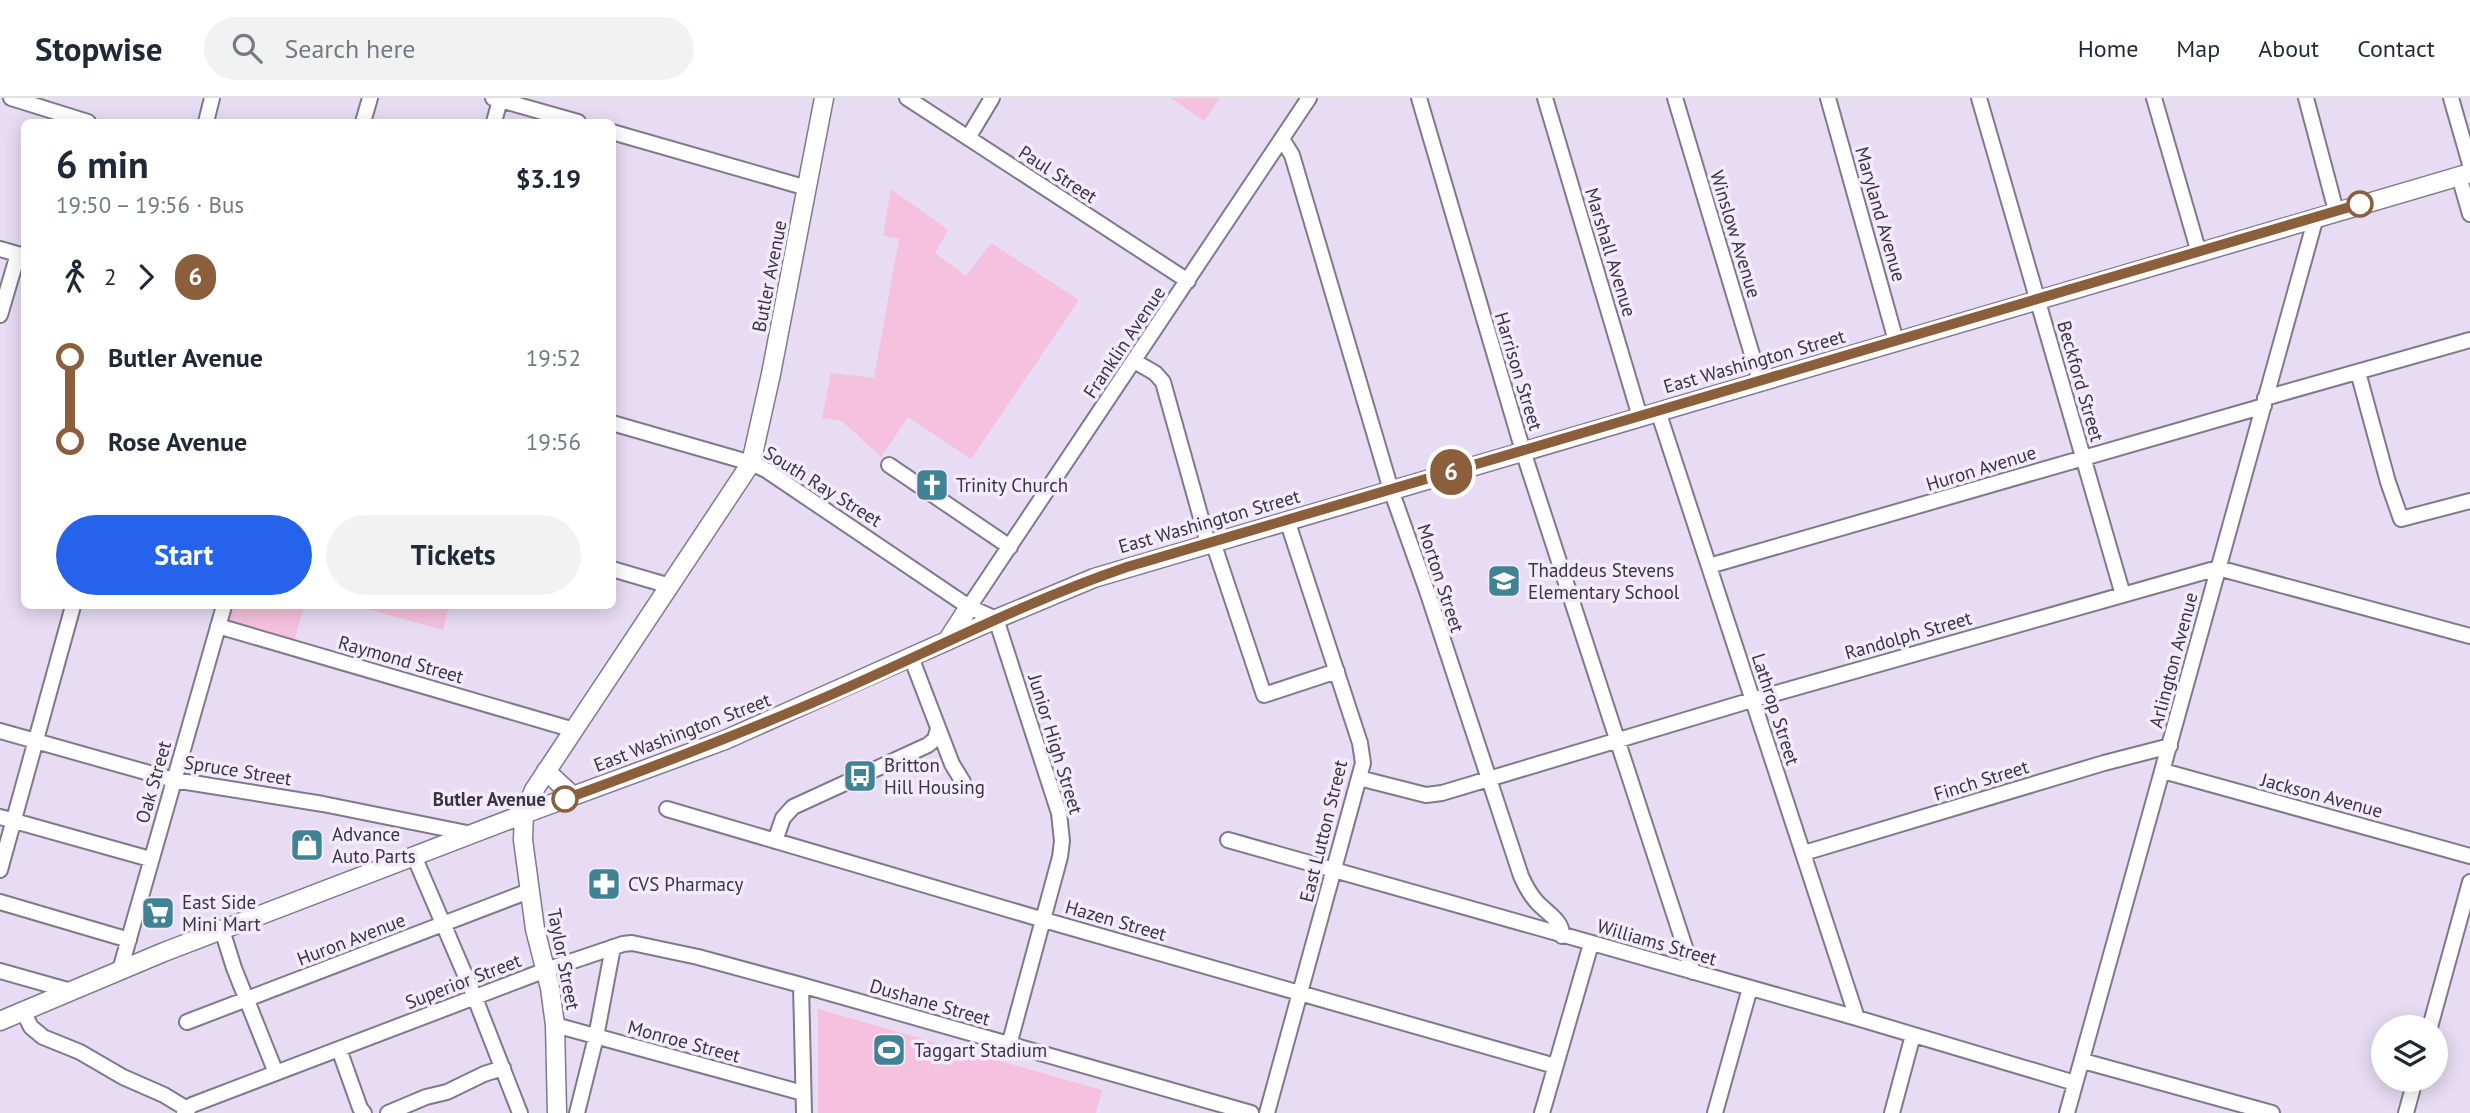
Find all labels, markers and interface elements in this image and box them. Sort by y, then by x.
search box [204,17,694,80]
text: Stopwise [35,27,162,70]
icon: search [228,29,266,67]
text: Search here [284,32,416,65]
text: Home [2078,33,2138,64]
text: Map [2176,33,2220,64]
text: About [2258,33,2319,64]
text: Contact [2357,33,2435,64]
text: 6 min [56,139,149,188]
street label: Paul Street [1014,140,1102,209]
street label: Maryland Avenue [1850,144,1912,284]
text: $3.19 [516,162,581,195]
street label: Winslow Avenue [1705,167,1767,301]
street label: Marshall Avenue [1580,185,1642,319]
text: 19:50 – 19:56 · Bus [56,190,244,219]
unlabelled marker [2347,191,2373,217]
street label: Butler Avenue [746,218,792,334]
icon: walk [56,258,94,296]
icon: forward [127,258,165,296]
text: 6 [189,261,202,292]
text: 2 [104,262,117,291]
street label: Franklin Avenue [1078,281,1170,403]
street label: Harrison Street [1490,309,1549,434]
street label: Beckford Street [2052,318,2110,445]
street label: East Washington Street [1661,323,1848,398]
text: Butler Avenue [108,341,263,374]
text: 19:52 [526,343,581,372]
text: Rose Avenue [108,425,247,458]
text: 19:56 [526,427,581,456]
street label: South Ray Street [760,440,887,532]
street label: Huron Avenue [1923,440,2039,496]
line badge: 6 [1428,449,1474,495]
text: 6 [1444,456,1458,487]
church icon: Trinity Church [913,466,951,504]
place label: Trinity Church [956,473,1068,497]
street label: East Washington Street [1116,483,1303,558]
button: Start [56,515,312,595]
button: Tickets [326,515,581,595]
street label: Morton Street [1412,521,1470,636]
place label: Thaddeus Stevens Elementary School [1528,558,1680,604]
school or university icon: Thaddeus Stevens Elementary School [1485,562,1523,600]
street label: Arlington Avenue [2143,590,2203,730]
street label: Randolph Street [1842,605,1975,665]
street label: Raymond Street [336,630,467,688]
street label: Lathrop Street [1747,650,1806,769]
street label: Junior High Street [1023,670,1089,817]
street label: East Washington Street [590,687,774,777]
street label: Oak Street [130,738,176,826]
street label: Spruce Street [183,750,294,790]
place label: Britton Hill Housing [884,753,985,799]
street label: Finch Street [1931,754,2032,806]
bus stop icon: Britton Hill Housing [841,757,879,795]
street label: East Lutton Street [1294,757,1352,905]
street label: Jackson Avenue [2258,767,2385,823]
marker: Butler Avenue [552,786,578,812]
place label: Butler Avenue [433,787,546,811]
place label: Advance Auto Parts [332,822,416,868]
shop icon: Advance Auto Parts [288,826,326,864]
pharmacy icon: CVS Pharmacy [585,865,623,903]
place label: CVS Pharmacy [628,872,743,896]
place label: East Side Mini Mart [182,890,261,936]
supermarket icon: East Side Mini Mart [139,894,177,932]
street label: Hazen Street [1063,894,1170,946]
street label: Taylor Street [542,906,586,1012]
street label: Huron Avenue [294,907,408,971]
street label: Williams Street [1594,913,1720,971]
street label: Superior Street [402,948,525,1014]
street label: Dushane Street [867,973,993,1031]
street label: Monroe Street [625,1014,743,1068]
map controls [2371,1015,2448,1092]
button: layers [2371,1015,2448,1092]
sports icon: Taggart Stadium [870,1031,908,1069]
place label: Taggart Stadium [914,1038,1047,1062]

